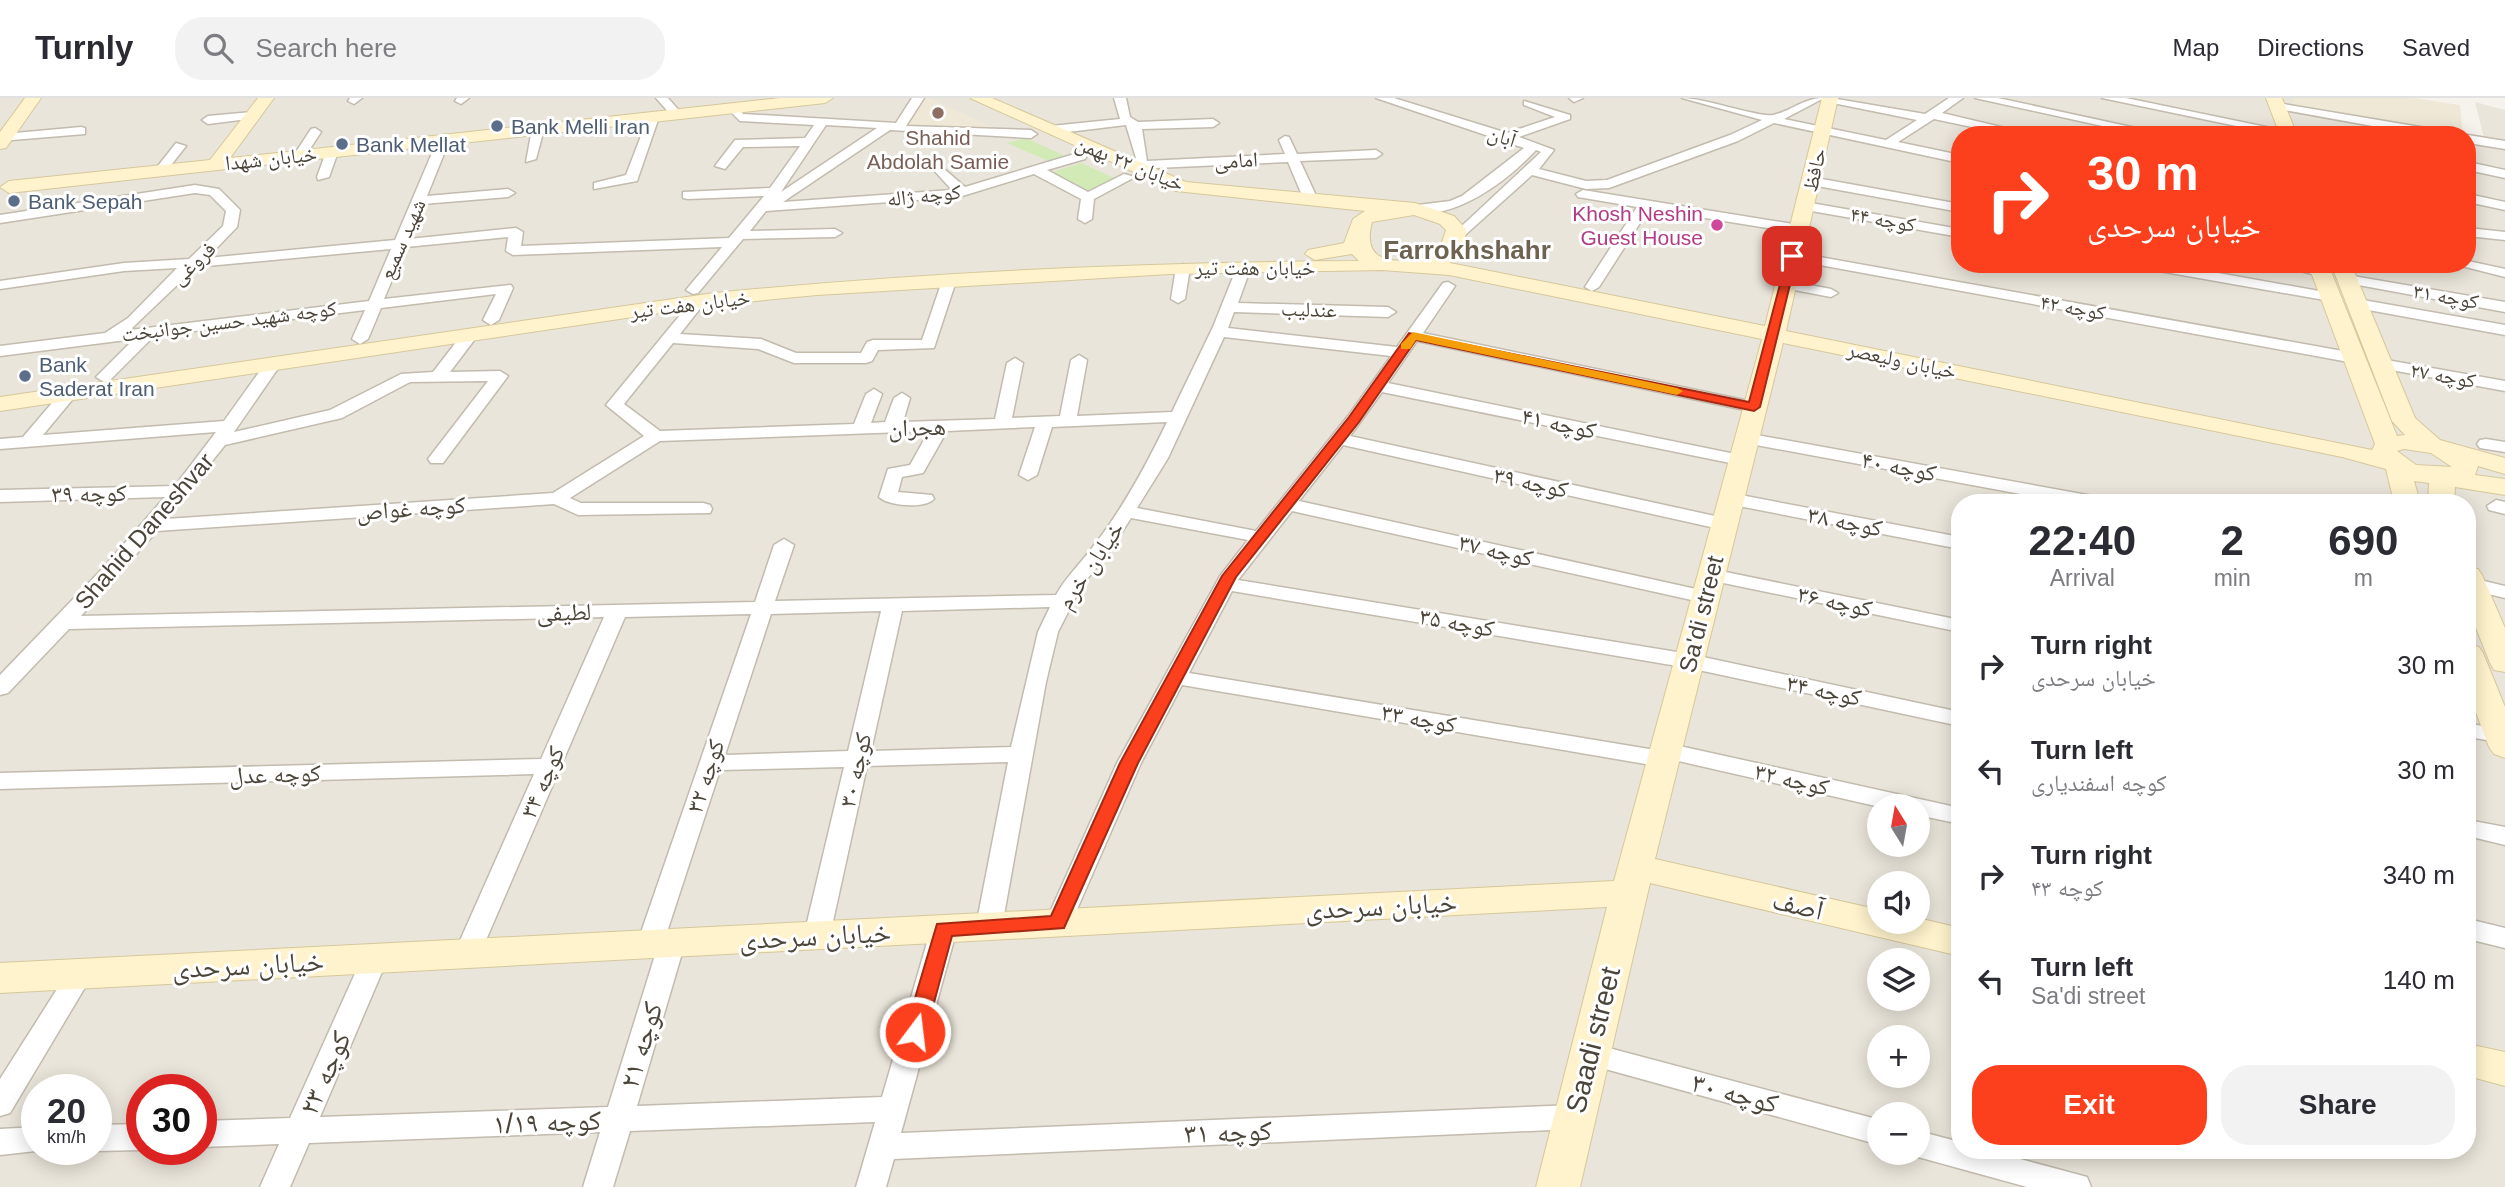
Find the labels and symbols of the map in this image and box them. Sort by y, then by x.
marker: Shahid Abdolah Samie [930,105,946,121]
place label: Bank Melli Iran [511,115,650,138]
marker: Bank Melli Iran [489,118,505,134]
street label: آبان [1485,121,1520,152]
place label: Shahid Abdolah Samie [867,126,1009,173]
street label: خیابان ۲۲ بهمن [1072,131,1188,197]
place label: Bank Mellat [356,133,466,156]
marker: Bank Mellat [334,136,350,152]
street label: خیابان شهدا [224,142,318,175]
street label: حافظ [1798,146,1830,194]
street label: امامی [1213,147,1259,175]
street label: کوچه ژاله [886,180,962,211]
place label: Bank Sepah [28,190,142,213]
marker: Bank Sepah [6,193,22,209]
street label: شهید سمیع [374,195,432,283]
place label: Khosh Neshin Guest House [1572,202,1703,249]
street label: کوچه ۴۴ [1848,202,1918,237]
marker: Khosh Neshin Guest House [1709,217,1725,233]
pin [1762,226,1822,286]
district label: Farrokhshahr [1383,235,1551,265]
street label: فروغی [166,237,221,291]
street label: خیابان هفت تیر [1194,256,1315,280]
street label: کوچه ۳۱ [2411,279,2481,314]
street label: خیابان هفت تیر [628,285,751,324]
street label: کوچه ۴۲ [2038,290,2108,325]
street label: کوچه شهید حسین جوانبخت [120,296,338,348]
street label: عندلیب [1281,297,1338,322]
street label: خیابان ولیعصر [1844,337,1959,384]
place label: Bank Saderat Iran [39,353,155,400]
street label: کوچه ۲۷ [2408,358,2478,393]
marker: Bank Saderat Iran [17,368,33,384]
street label: کوچه ۴۱ [1519,402,1599,445]
street label: هجران [888,413,946,442]
street label: کوچه ۴۰ [1859,446,1939,487]
street label: Shahid Daneshvar [69,448,219,614]
street label: کوچه ۳۹ [1491,461,1571,504]
street label: کوچه ۳۹ [51,479,127,508]
street label: کوچه غواص [356,491,467,526]
street label: کوچه ۳۸ [1805,501,1885,542]
street label: خیابان خرم [1051,516,1132,616]
street label: کوچه ۳۷ [1456,528,1536,572]
street label: Sa'di street [1673,553,1729,675]
street label: کوچه ۳۶ [1795,580,1875,623]
street label: لطیفی [536,598,592,627]
street label: کوچه ۳۵ [1417,602,1497,642]
street label: کوچه ۳۴ [1784,669,1864,712]
street label: کوچه ۳۳ [1379,698,1459,738]
street label: کوچه ۳۰ [833,730,877,810]
street label: کوچه ۳۲ [680,736,730,816]
street label: کوچه ۳۴ [514,742,570,822]
street label: کوچه ۳۲ [1752,757,1832,801]
street label: کوچه عدل [229,759,321,790]
north arrow [1867,794,1930,858]
street label: آصف [1769,884,1827,926]
street label: خیابان سرحدی [1304,887,1458,926]
street label: خیابان سرحدی [738,917,892,956]
street label: خیابان سرحدی [171,946,325,985]
street label: Saadi street [1560,964,1626,1116]
position arrow [878,995,952,1069]
street label: کوچه ۲۱ [613,998,669,1092]
street label: کوچه ۲۳ [293,1026,358,1120]
street label: کوچه ۳۰ [1688,1067,1782,1120]
speed limit sign: 30 [126,1074,217,1165]
street label: کوچه ۱/۱۹ [492,1105,602,1140]
street label: کوچه ۳۱ [1183,1115,1273,1150]

